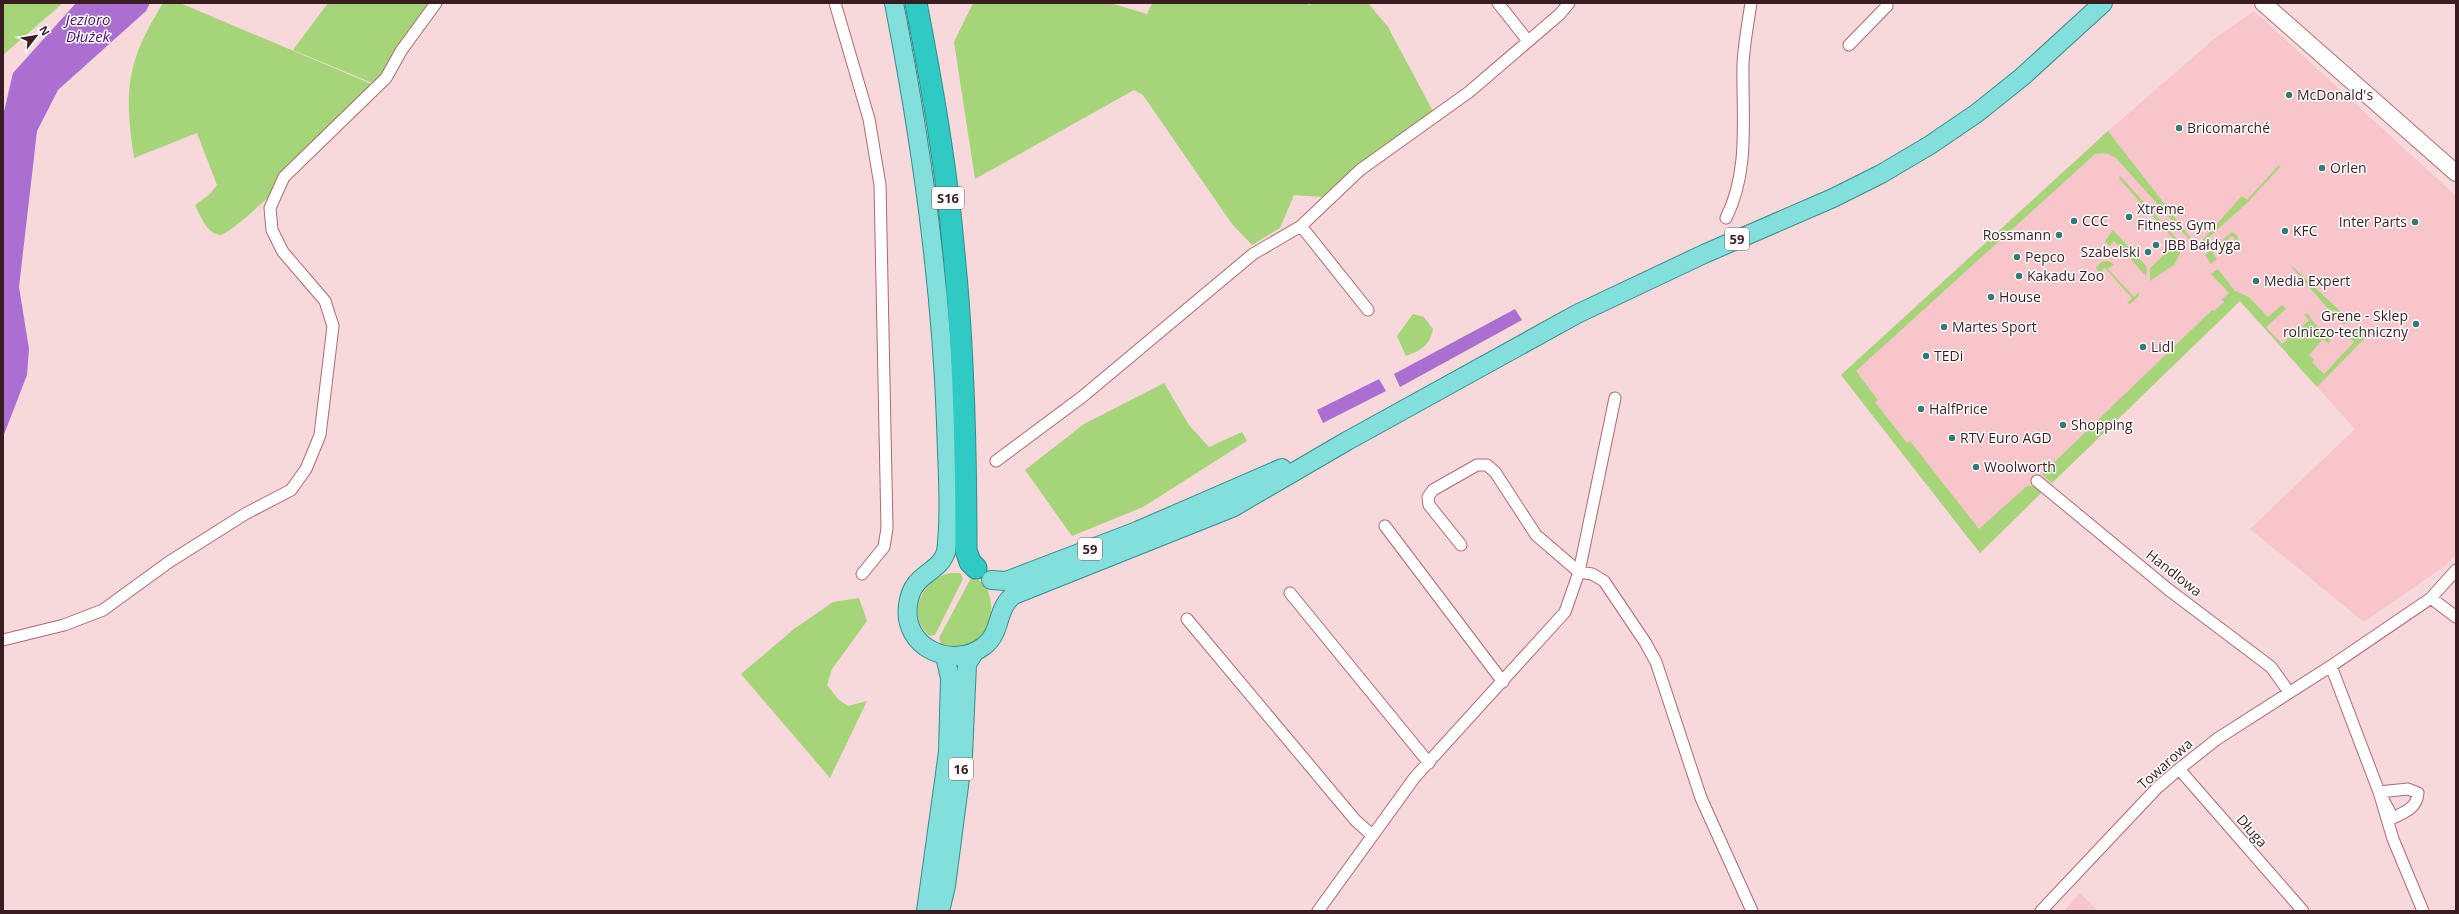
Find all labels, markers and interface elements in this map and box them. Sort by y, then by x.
water label: Jezioro Dłużek [63,9,111,46]
north arrow [16,16,56,56]
text: N [36,23,54,38]
place label: McDonald's [2297,85,2373,104]
marker: McDonald's [2284,90,2294,100]
place label: Bricomarché [2187,118,2270,137]
marker: Bricomarché [2174,123,2184,133]
place label: Orlen [2330,158,2367,177]
marker: Orlen [2317,163,2327,173]
road number: S16 [932,187,964,209]
place label: Xtreme Fitness Gym [2137,199,2216,234]
place label: CCC [2082,211,2109,230]
marker: Xtreme Fitness Gym [2124,212,2134,222]
place label: Inter Parts [2339,212,2407,231]
marker: CCC [2069,216,2079,226]
marker: Inter Parts [2410,217,2420,227]
place label: KFC [2293,221,2318,240]
place label: Rossmann [1983,225,2051,244]
marker: KFC [2280,226,2290,236]
road number: 59 [1725,228,1749,250]
marker: Rossmann [2054,230,2064,240]
place label: JBB Bałdyga [2162,235,2241,254]
marker: JBB Bałdyga [2151,240,2161,250]
place label: Szabelski [2080,242,2140,261]
place label: Pepco [2025,247,2065,266]
marker: Szabelski [2143,247,2153,257]
marker: Pepco [2012,252,2022,262]
place label: Kakadu Zoo [2027,266,2104,285]
marker: Kakadu Zoo [2014,271,2024,281]
place label: Media Expert [2264,271,2350,290]
marker: Media Expert [2251,276,2261,286]
place label: House [1999,287,2041,306]
marker: House [1986,292,1996,302]
place label: Grene - Sklep rolniczo-techniczny [2283,306,2409,341]
place label: Martes Sport [1952,317,2037,336]
marker: Grene - Sklep rolniczo-techniczny [2411,319,2421,329]
marker: Martes Sport [1939,322,1949,332]
place label: Lidl [2151,337,2174,356]
marker: Lidl [2138,342,2148,352]
place label: TEDi [1934,346,1963,365]
marker: TEDi [1921,351,1931,361]
place label: HalfPrice [1929,399,1988,418]
marker: HalfPrice [1916,404,1926,414]
place label: Shopping [2071,415,2133,434]
marker: Shopping [2058,420,2068,430]
place label: RTV Euro AGD [1960,428,2052,447]
marker: RTV Euro AGD [1947,433,1957,443]
place label: Woolworth [1984,457,2056,476]
marker: Woolworth [1971,462,1981,472]
road number: 59 [1078,538,1102,560]
street label: Handlowa [2143,545,2206,600]
street label: Towarowa [2133,734,2196,793]
road number: 16 [949,758,973,780]
street label: Długa [2233,810,2272,851]

